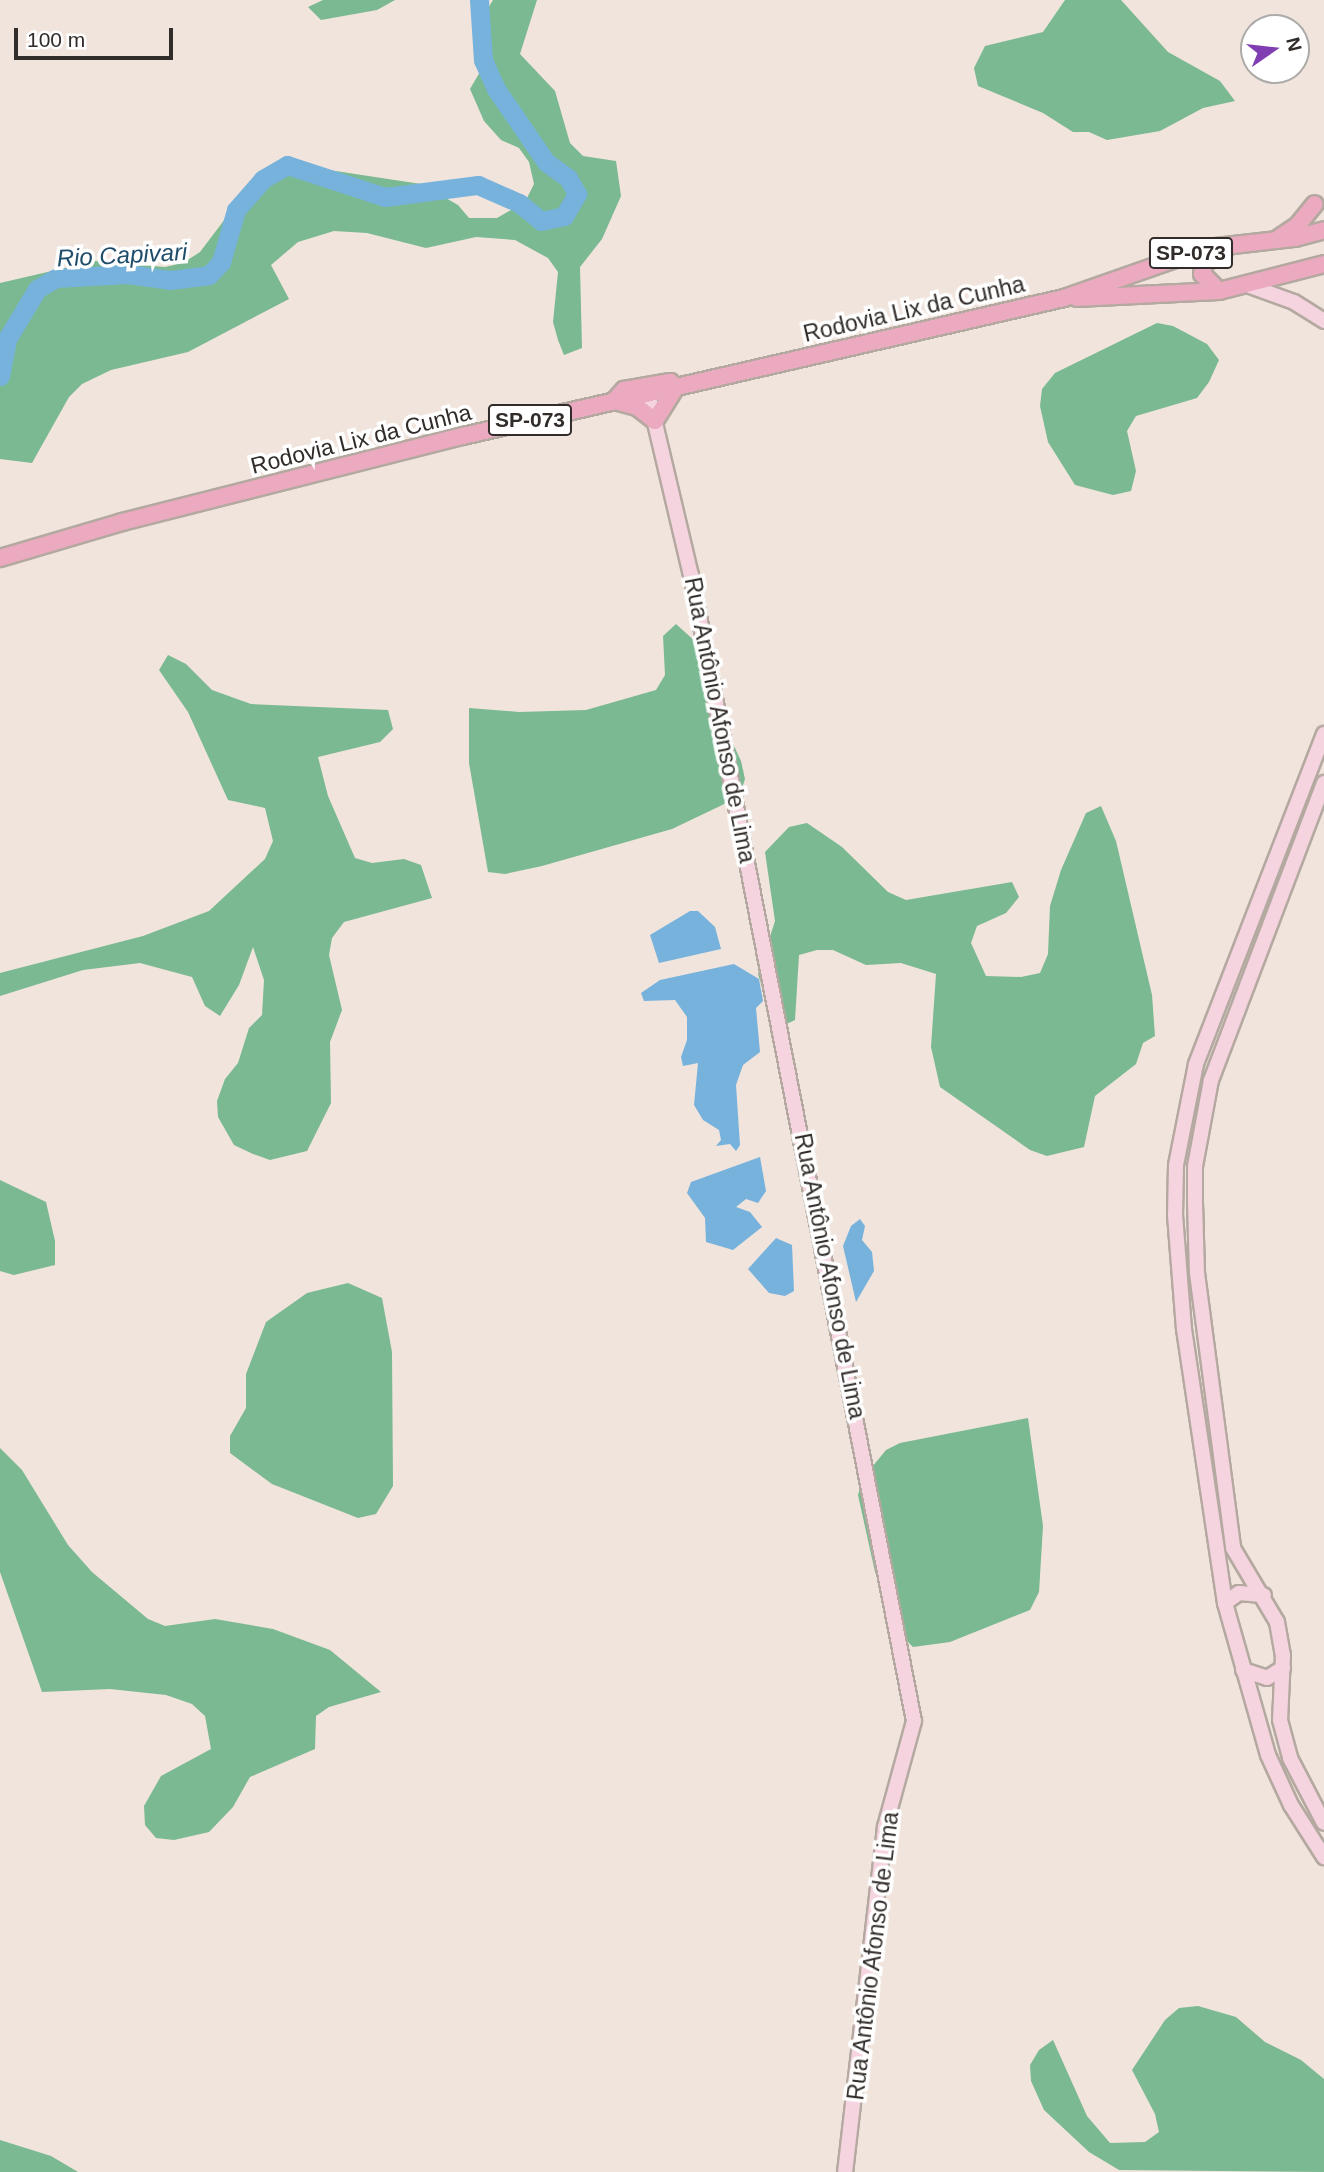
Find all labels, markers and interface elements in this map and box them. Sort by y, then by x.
scale bar [18,14,177,58]
north arrow [1240,14,1310,84]
text: 100 m [27,28,85,51]
text: N [1282,35,1306,53]
road number: SP-073 [1147,236,1235,270]
water label: Rio Capivari [56,237,188,273]
street label: Rodovia Lix da Cunha [801,270,1027,348]
street label: Rodovia Lix da Cunha [248,398,474,480]
road number: SP-073 [486,402,574,438]
street label: Rua Antônio Afonso de Lima [679,574,761,866]
street label: Rua Antônio Afonso de Lima [789,1130,871,1422]
street label: Rua Antônio Afonso de Lima [841,1809,905,2103]

